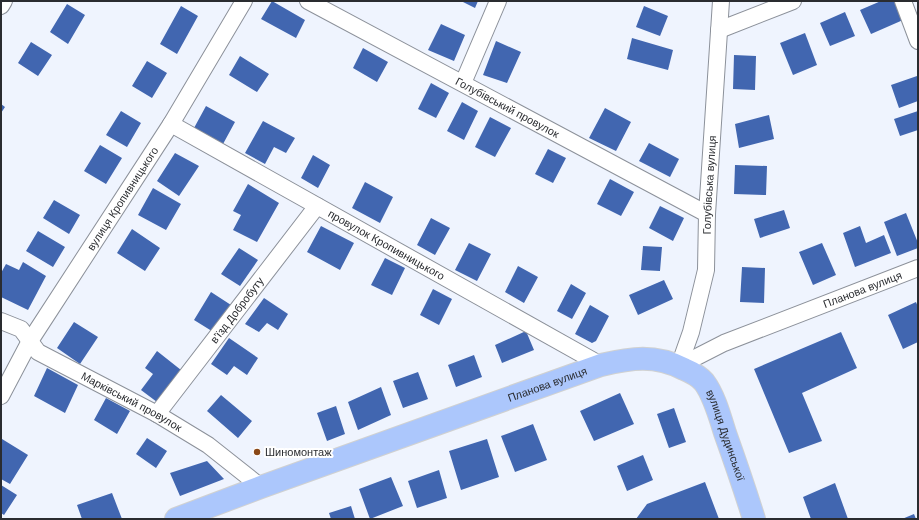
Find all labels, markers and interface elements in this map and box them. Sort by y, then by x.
street label: Голубівський провулок [454,75,561,140]
street label: Голубівська вулиця [701,135,718,234]
street label: вулиця Кропивницького [85,145,160,252]
street label: провулок Кропивницького [326,207,447,282]
street label: Планова вулиця [821,269,904,310]
street label: в'їзд Добробуту [208,274,266,345]
street label: Планова вулиця [506,365,589,404]
street label: Марківський провулок [79,370,184,434]
street label: вулиця Дудинської [704,388,747,482]
place label: Шиномонтаж [265,446,332,458]
marker: Шиномонтаж [252,447,262,457]

